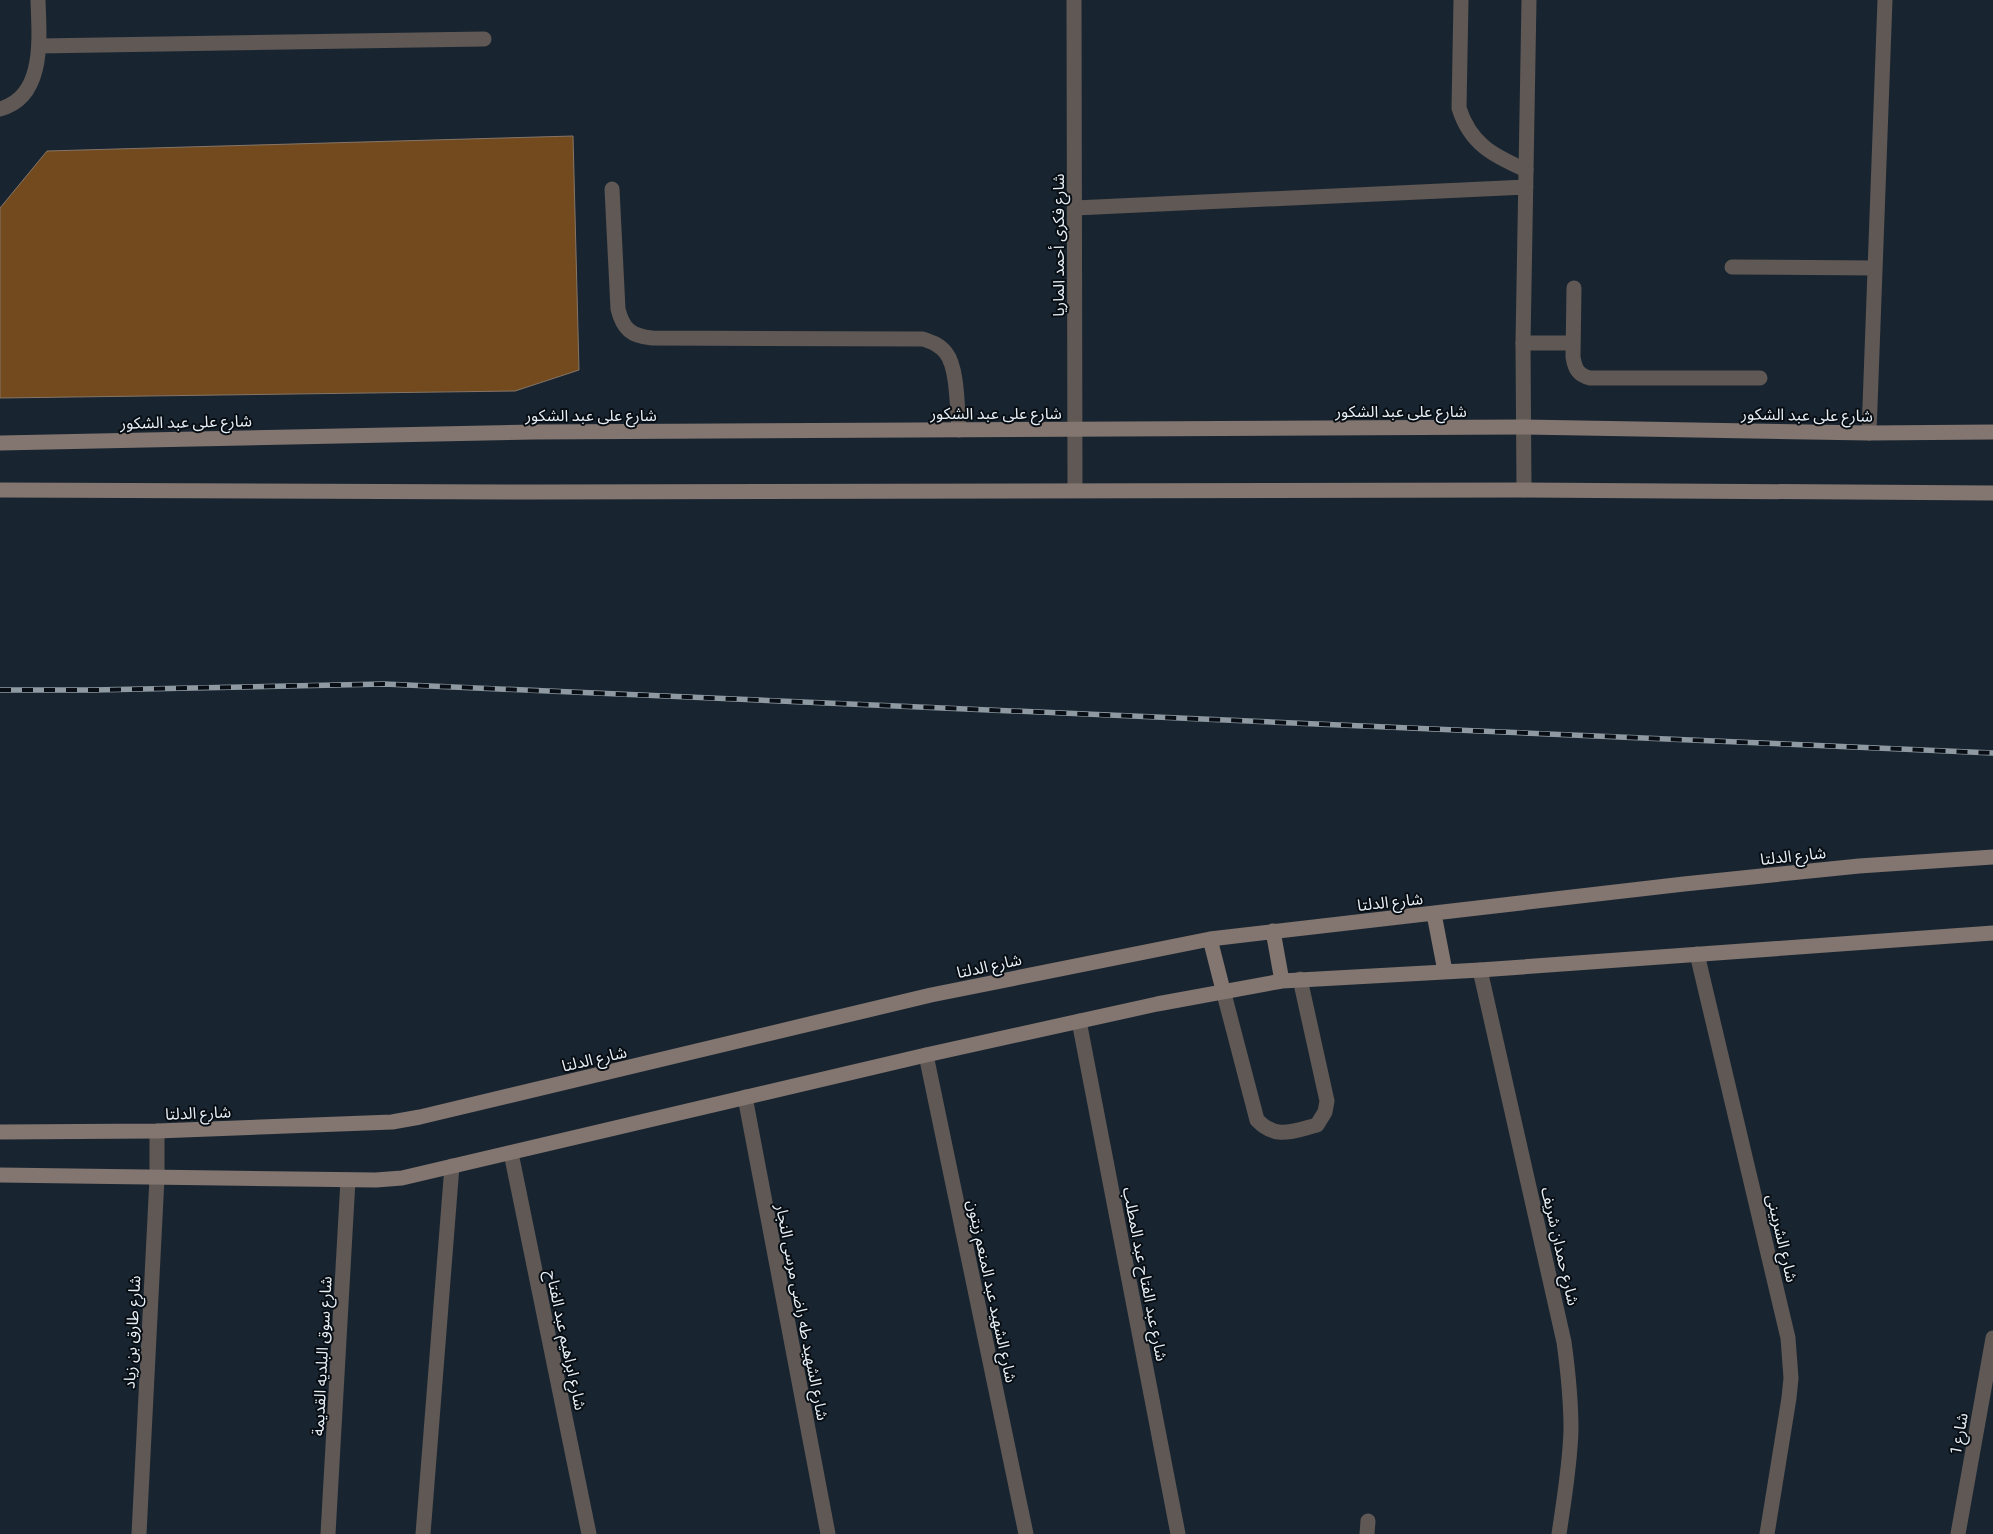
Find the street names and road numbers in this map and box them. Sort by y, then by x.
street label: شارع فكرى أحمد الماريا [1048,173,1071,317]
street label: شارع على عبد الشكور [1334,401,1467,424]
street label: شارع على عبد الشكور [929,403,1062,426]
street label: شارع على عبد الشكور [1740,403,1873,429]
street label: شارع على عبد الشكور [524,405,657,428]
street label: شارع على عبد الشكور [119,410,252,436]
street label: شارع الدلتا [1759,842,1827,872]
street label: شارع الدلتا [1356,888,1424,918]
street label: شارع الدلتا [955,949,1024,985]
street label: شارع الدلتا [560,1041,629,1079]
street label: شارع الدلتا [165,1101,231,1127]
street label: شارع عبد الفتاح عبد المطلب [1116,1185,1172,1364]
street label: شارع حمدان شريف [1534,1185,1584,1308]
street label: شارع الشربينى [1760,1192,1802,1285]
street label: شارع الشهيد عبد المنعم زيتون [960,1198,1022,1385]
street label: شارع الشهيد طه راضى مرسى النجار [769,1201,833,1423]
street label: شارع ابراهيم عبد الفتاح [539,1268,591,1413]
street label: شارع طارق بن زياد [119,1275,147,1389]
street label: شارع سوق البلديه القديمة [307,1276,339,1437]
street label: شارع 1 [1945,1411,1975,1456]

